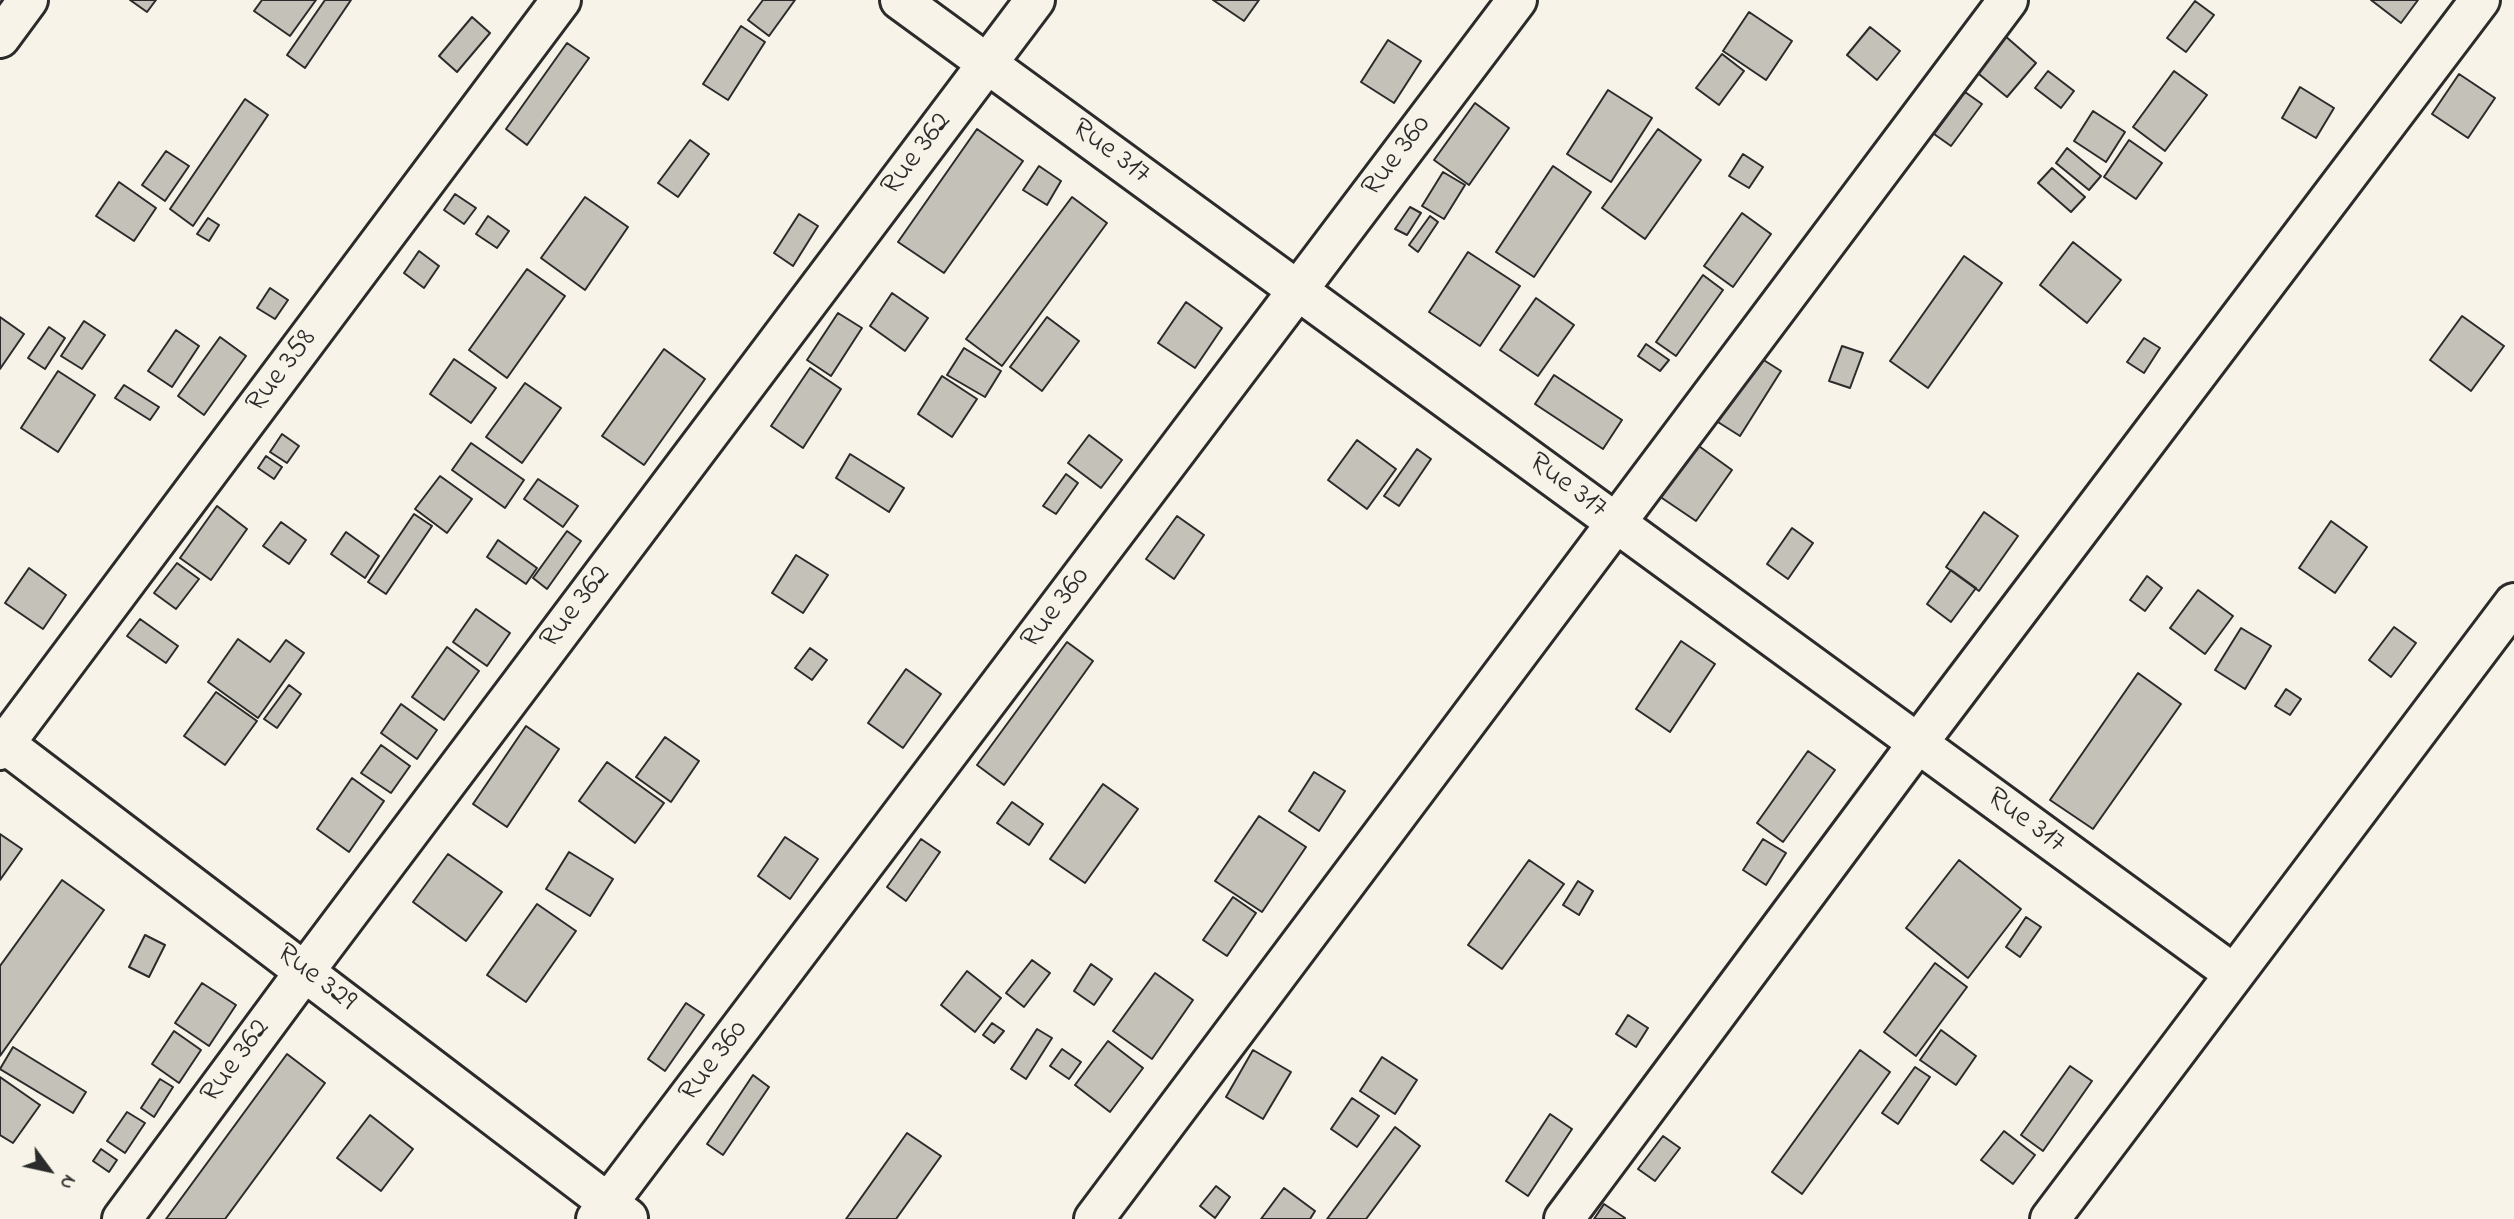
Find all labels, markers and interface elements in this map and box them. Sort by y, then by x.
street label: Rue 362 [875,106,961,204]
street label: Rue 360 [1356,109,1440,205]
street label: Rue 317 [1063,112,1157,194]
street label: Rue 358 [240,323,326,421]
street label: Rue 317 [1520,446,1614,528]
street label: Rue 362 [534,559,620,657]
street label: Rue 360 [1015,561,1099,657]
street label: Rue 317 [1978,781,2072,863]
street label: Rue 329 [268,937,362,1021]
street label: Rue 362 [194,1013,280,1111]
street label: Rue 360 [673,1014,757,1110]
north arrow [14,1135,84,1205]
text: N [52,1169,82,1194]

